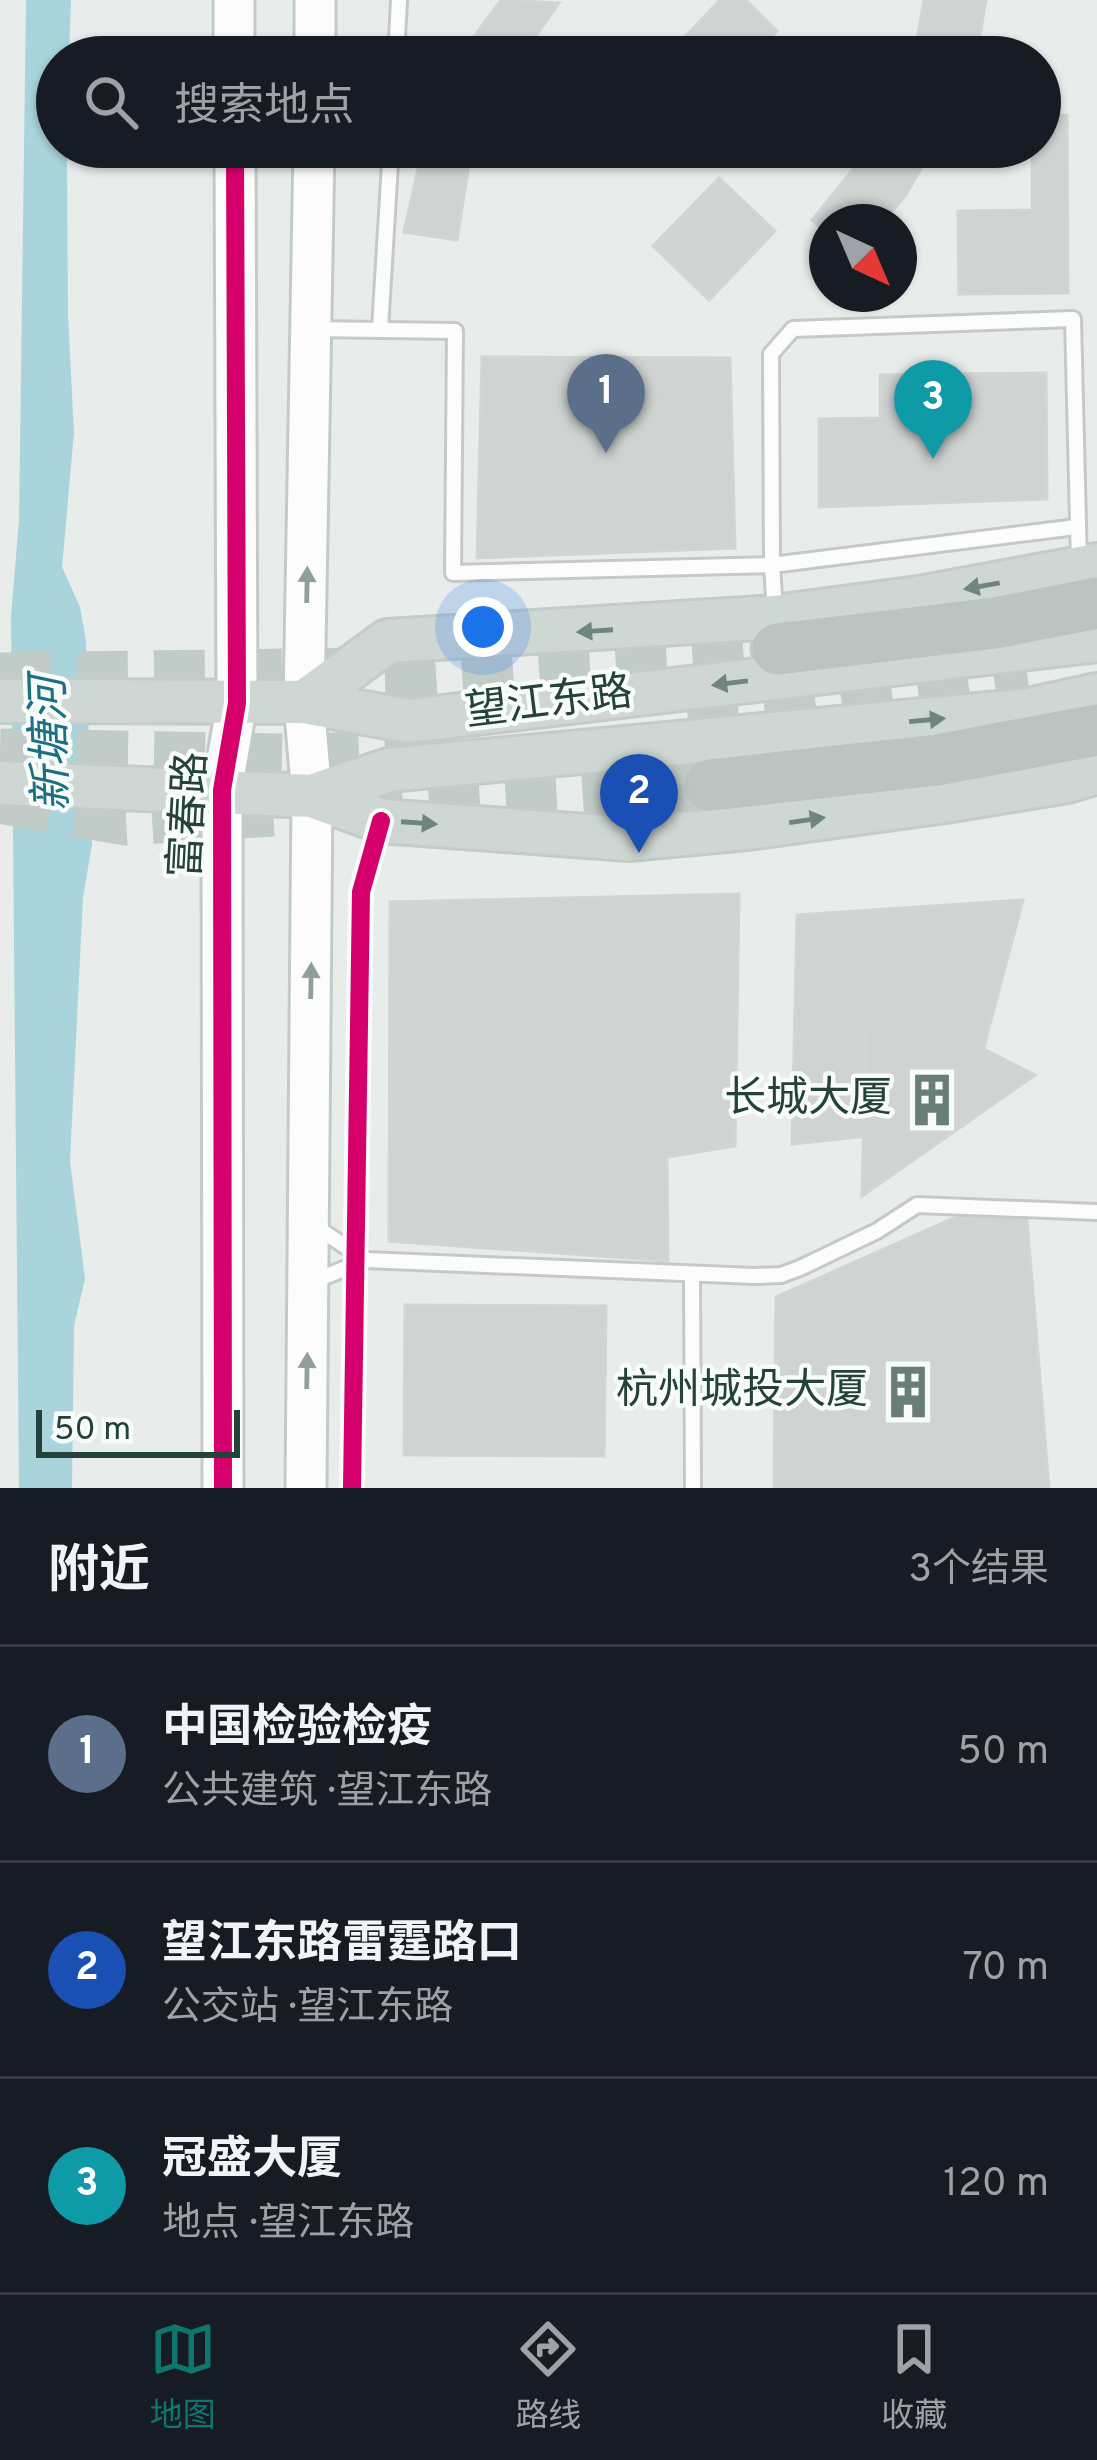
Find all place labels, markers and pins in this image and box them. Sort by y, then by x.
pin: 1 [567,354,645,453]
pin: 3 [894,360,972,459]
pin: 2 [600,754,678,853]
building icon: 长城大厦 [903,1071,961,1129]
place label: 长城大厦 [724,1074,892,1127]
building icon: 杭州城投大厦 [879,1363,937,1421]
place label: 杭州城投大厦 [616,1366,868,1419]

